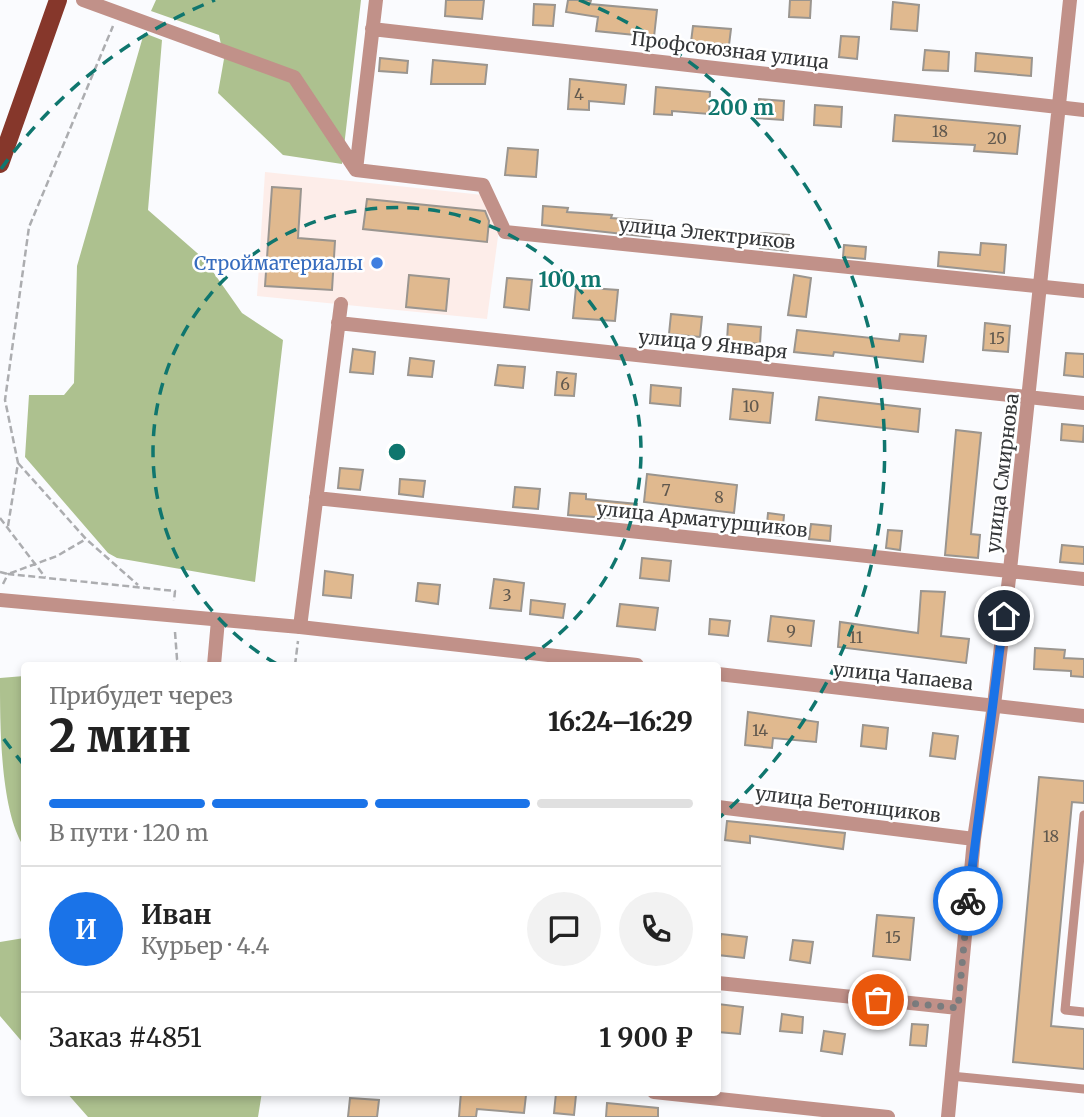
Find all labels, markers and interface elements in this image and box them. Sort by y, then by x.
street label: Профсоюзная улица [630,26,830,74]
house number: 4 [574,84,584,104]
text: 200 m [708,94,774,121]
house number: 18 [932,121,948,141]
house number: 20 [987,128,1007,148]
street label: улица Электриков [617,212,797,254]
place label: Стройматериалы [194,251,363,275]
marker: Стройматериалы [369,255,385,271]
text: 100 m [539,266,601,293]
street label: улица 9 Января [637,324,789,364]
house number: 15 [989,328,1005,348]
house number: 6 [560,374,570,394]
street label: улица Смирнова [980,392,1024,554]
house number: 10 [743,396,759,416]
centre of rings [385,440,409,464]
house number: 7 [661,480,671,500]
house number: 8 [714,487,724,507]
street label: улица Арматурщиков [595,496,809,542]
house number: 3 [502,585,512,605]
pin [974,586,1034,646]
icon: home [985,597,1023,635]
house number: 9 [786,621,796,641]
house number: 11 [849,627,863,647]
street label: улица Чапаева [832,657,974,695]
text: Прибудет через [49,681,233,710]
text: 16:24–16:29 [548,705,693,738]
text: 2 мин [49,707,191,765]
house number: 14 [752,720,768,740]
street label: улица Бетонщиков [754,781,942,827]
text: В пути · 120 m [49,818,209,847]
house number: 18 [1043,826,1059,846]
courier [933,866,1003,936]
icon: bike [949,882,987,920]
button: chat [527,892,601,966]
button: phone [619,892,693,966]
text: Иван [141,898,211,931]
text: И [75,913,97,946]
house number: 15 [885,927,901,947]
text: Курьер · 4.4 [141,931,269,960]
pin [848,970,908,1030]
icon: bag [859,981,897,1019]
text: Заказ #4851 [49,1021,202,1054]
text: 1 900 ₽ [599,1021,693,1054]

